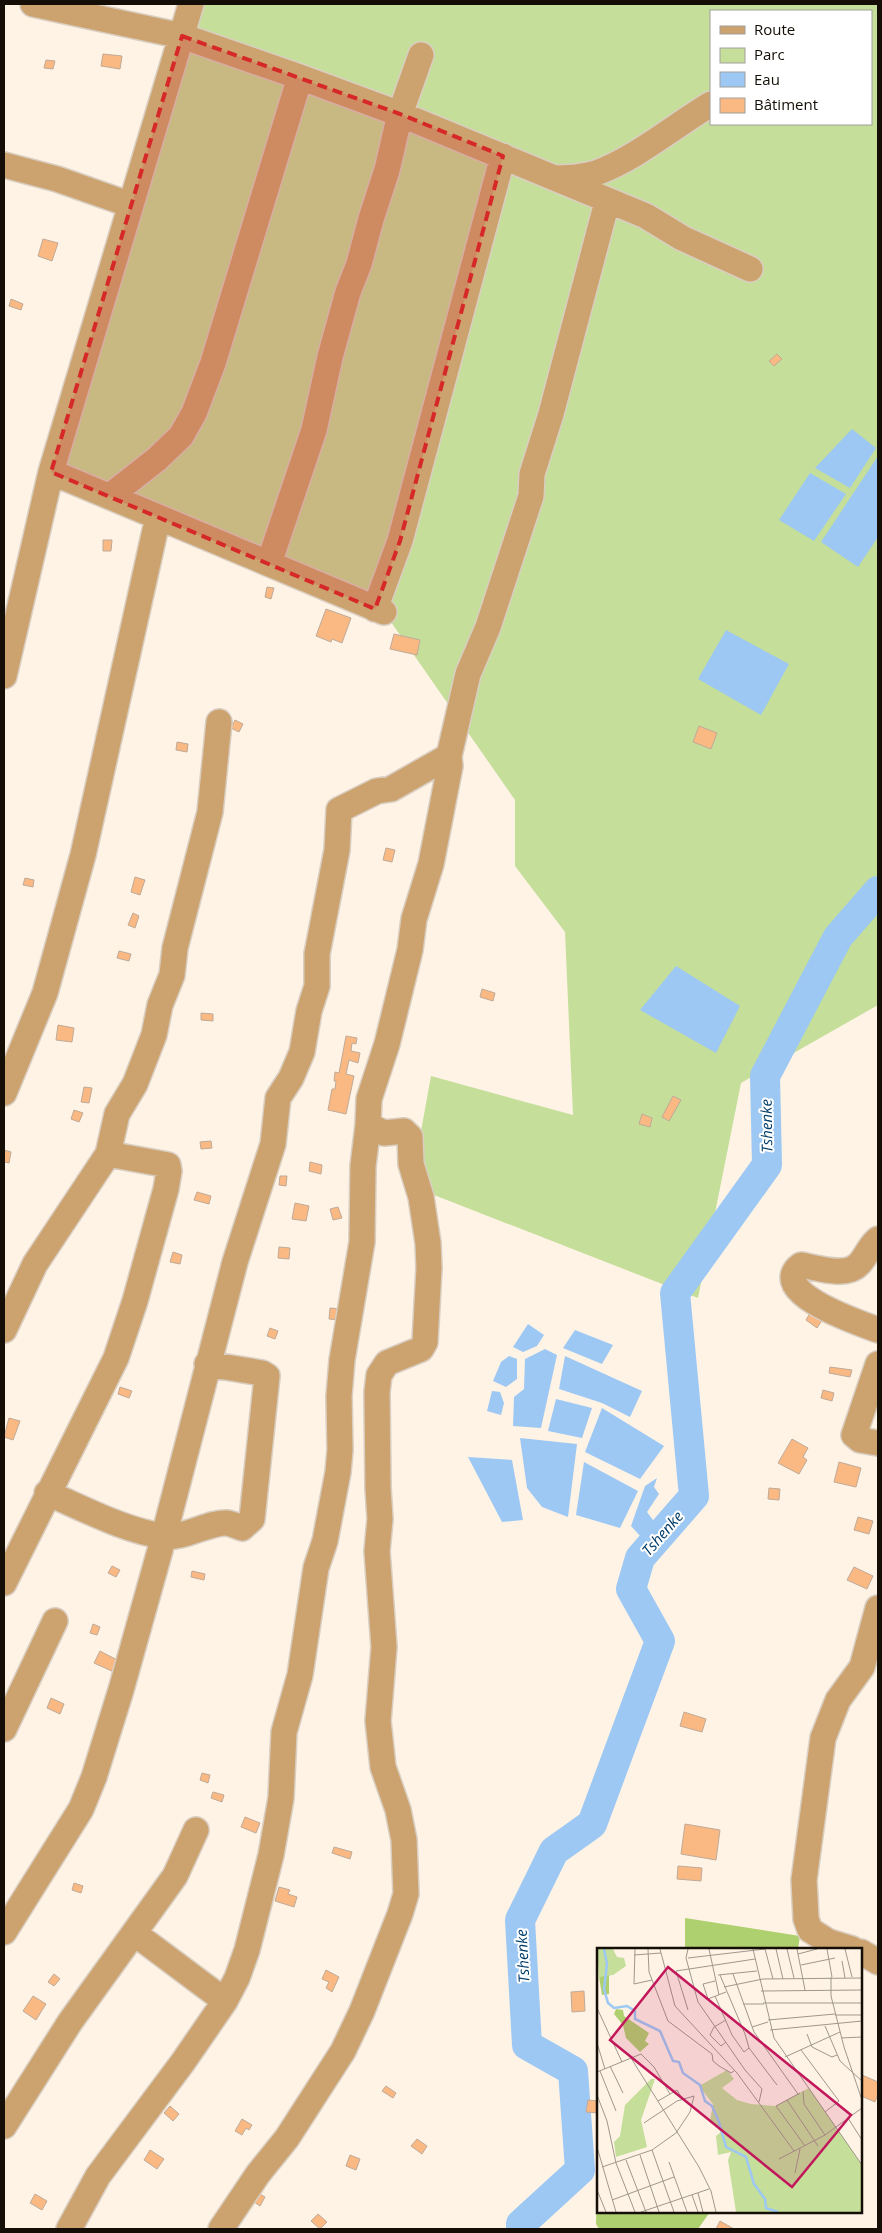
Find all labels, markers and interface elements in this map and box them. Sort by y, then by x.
legend [710,10,872,125]
text: Route [754,19,795,39]
text: Parc [754,44,785,64]
text: Eau [754,69,780,89]
text: Bâtiment [754,94,818,114]
water label: Tshenke [756,1099,776,1153]
water label: Tshenke [637,1506,687,1560]
water label: Tshenke [511,1928,533,1983]
inset map [597,1948,862,2213]

